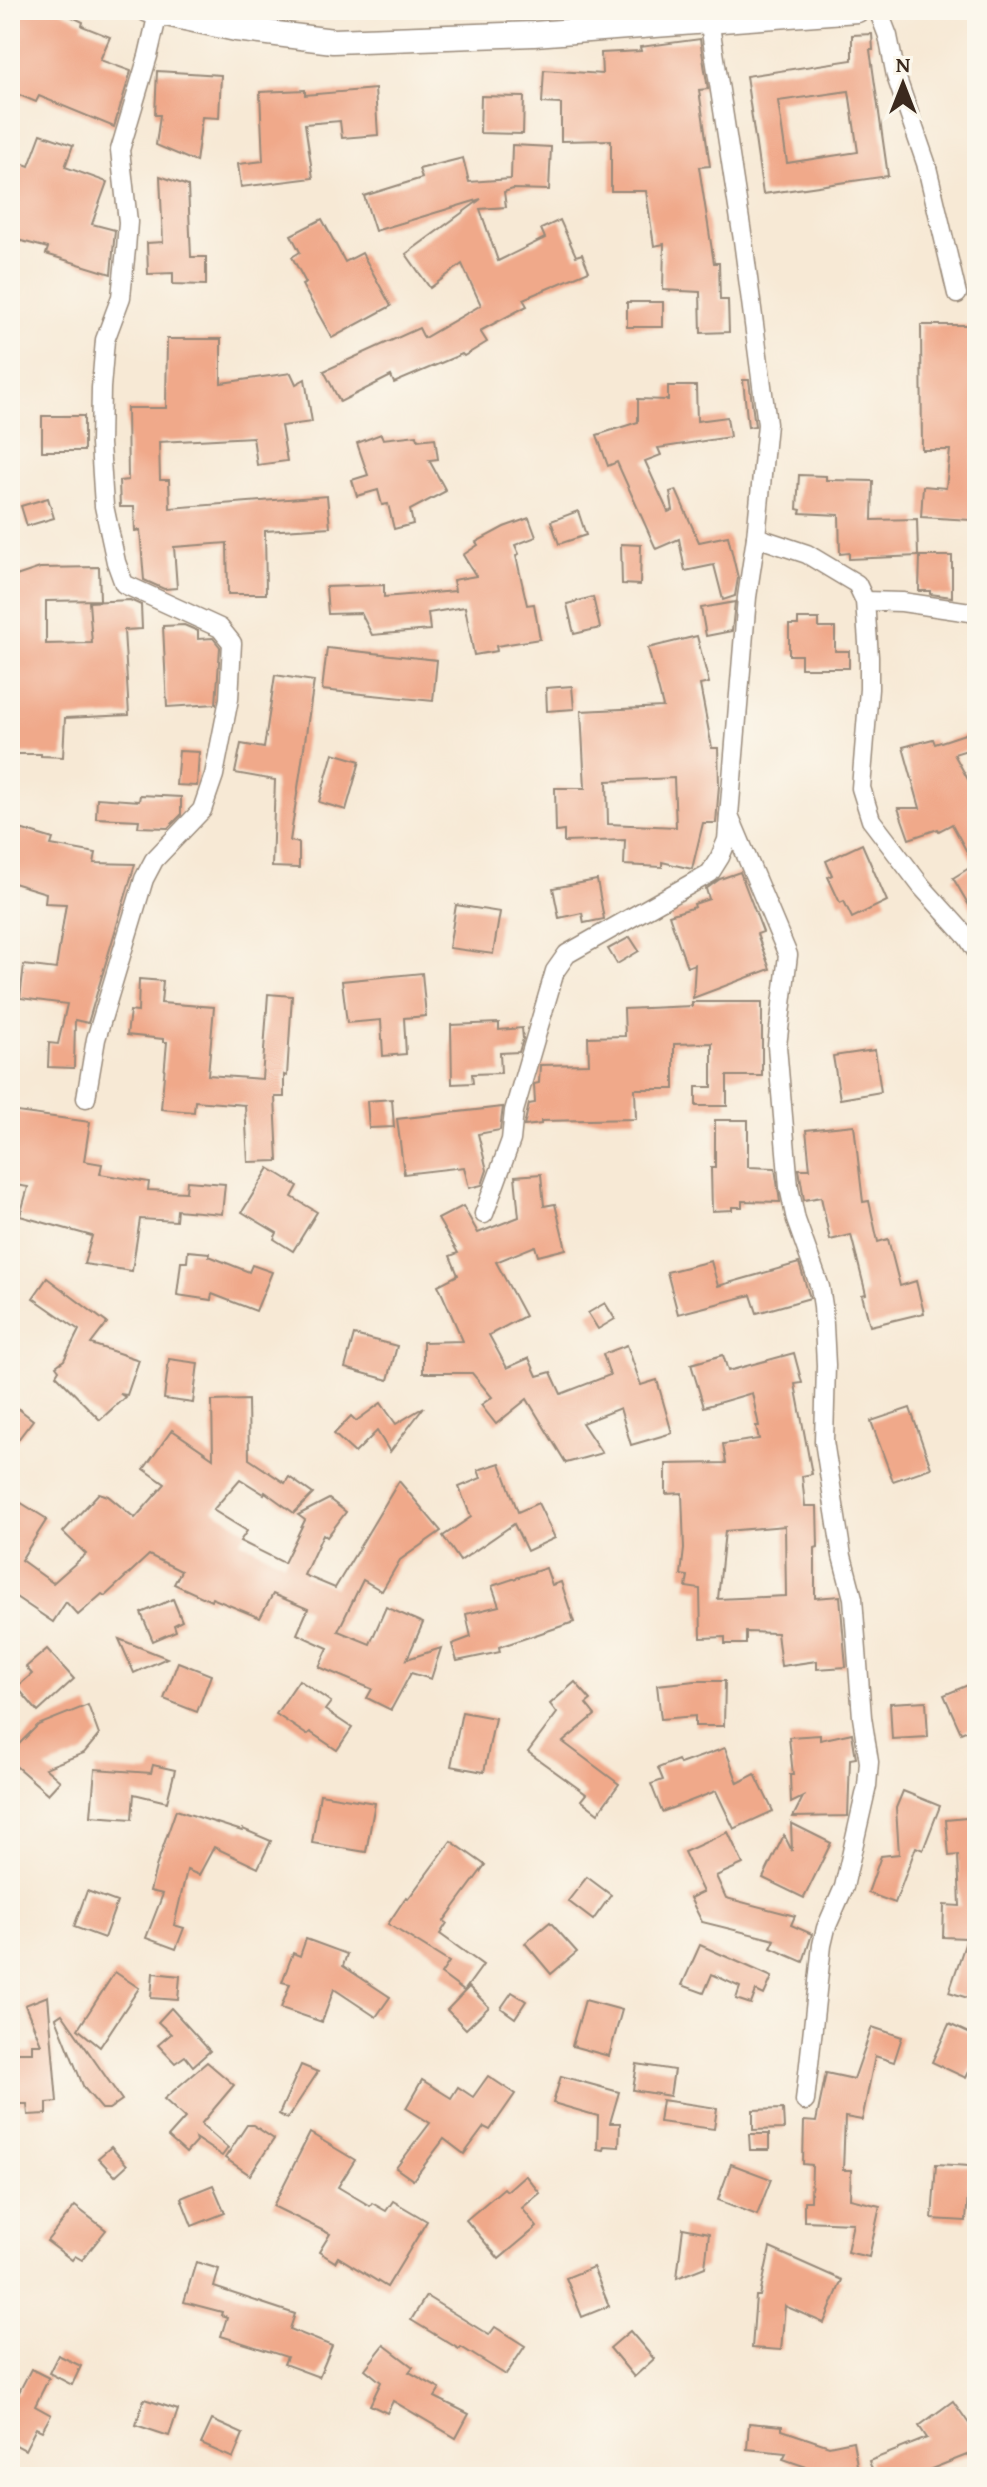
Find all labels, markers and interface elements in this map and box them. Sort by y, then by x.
north arrow [863,44,943,124]
text: N [896,48,911,80]

